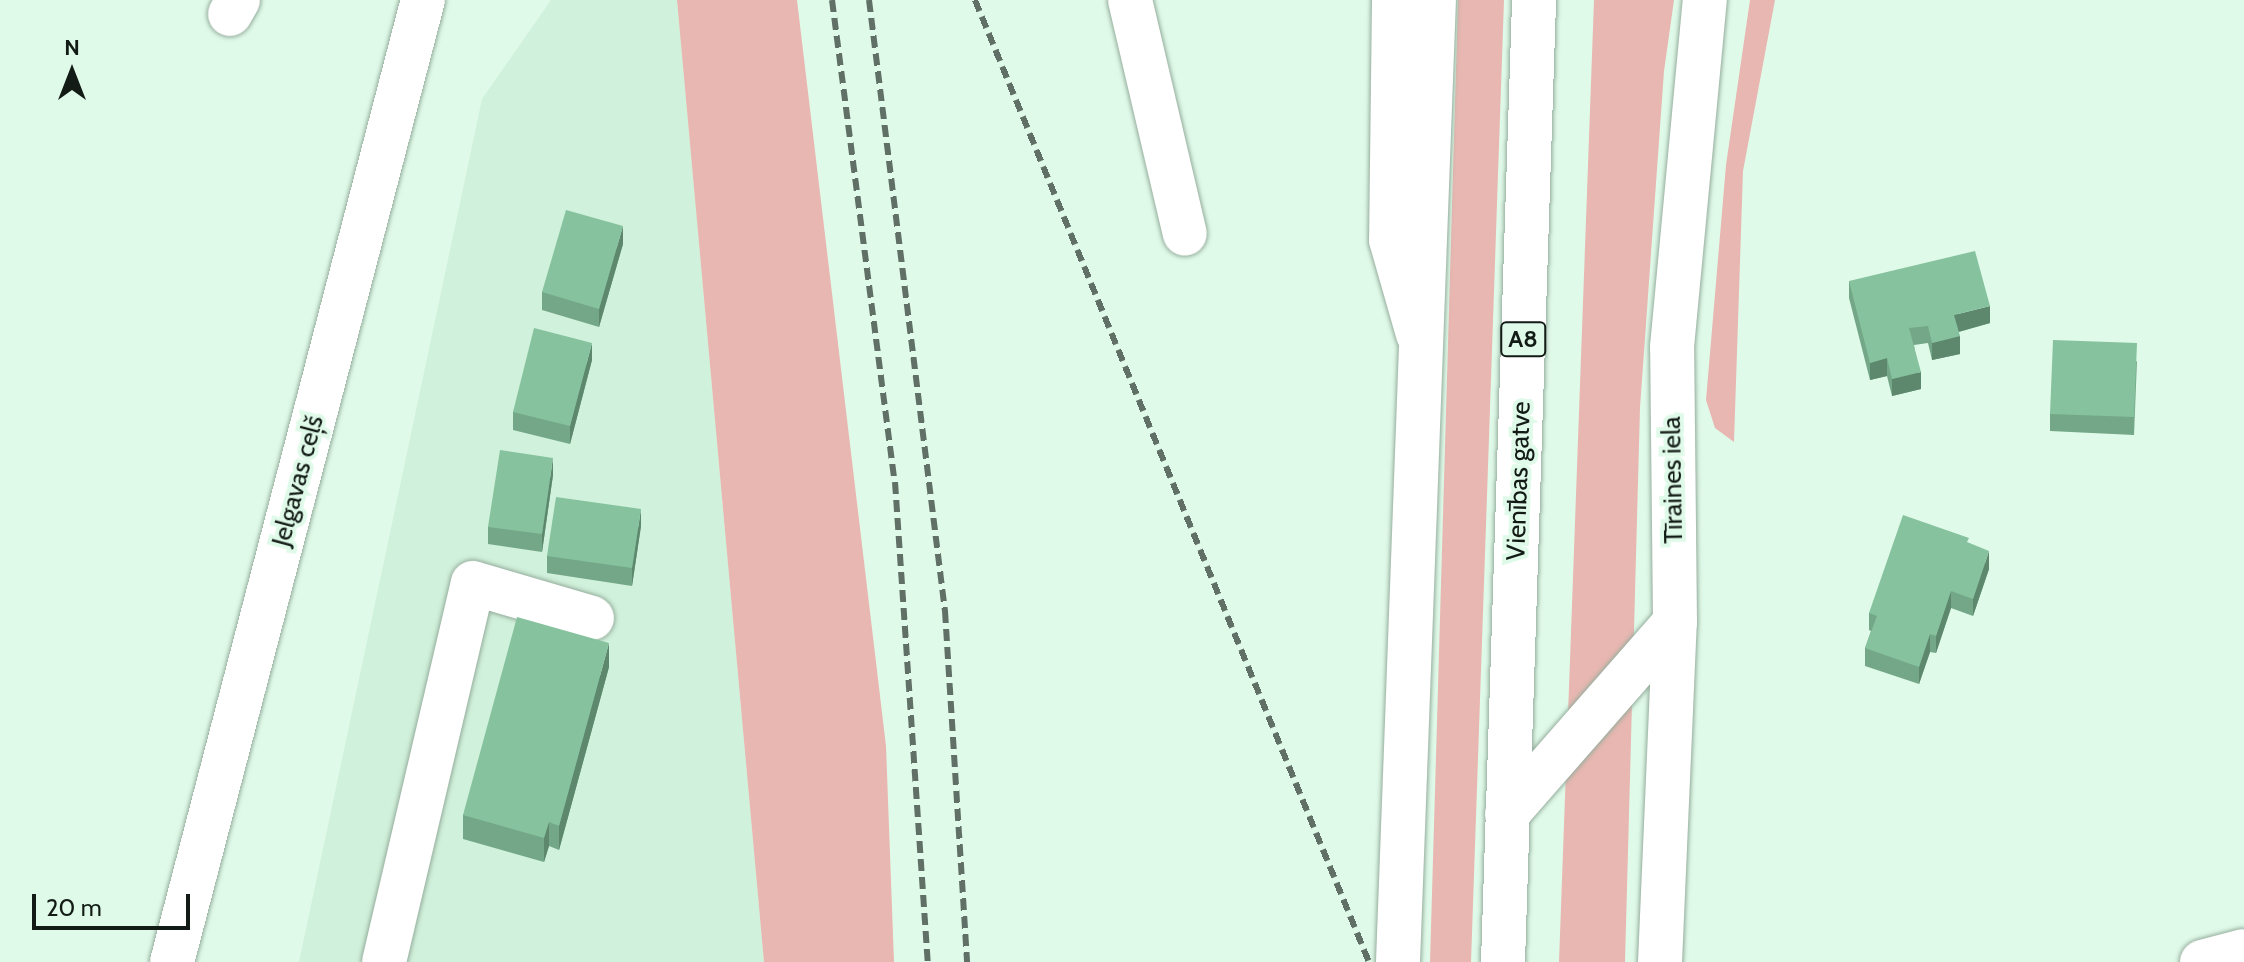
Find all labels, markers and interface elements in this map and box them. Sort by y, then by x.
north arrow [32,32,112,112]
text: N [64,34,80,61]
road number: A8 [1499,319,1547,359]
street label: Vienības gatve [1501,401,1537,561]
street label: Jelgavas ceļš [266,412,330,550]
street label: Tīraines iela [1656,416,1690,544]
scale bar [36,878,194,928]
text: 20 m [46,893,102,922]

